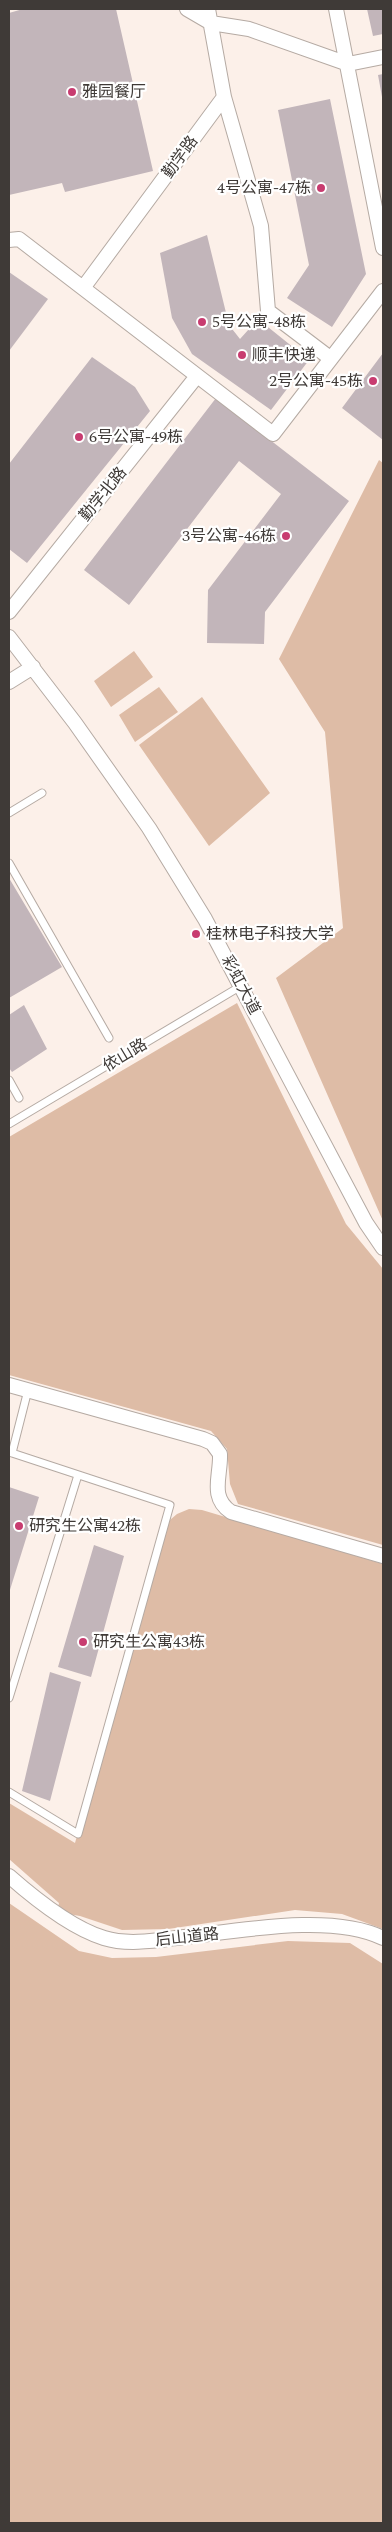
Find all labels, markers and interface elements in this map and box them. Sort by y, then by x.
place label: 雅园餐厅 [82,80,146,104]
marker: 雅园餐厅 [66,86,78,98]
street label: 勤学路 [156,131,204,183]
place label: 4号公寓-47栋 [217,176,311,200]
marker: 4号公寓-47栋 [315,182,327,194]
place label: 5号公寓-48栋 [212,310,306,334]
marker: 5号公寓-48栋 [196,316,208,328]
place label: 顺丰快递 [252,343,316,367]
marker: 顺丰快递 [236,349,248,361]
place label: 2号公寓-45栋 [269,369,363,393]
marker: 2号公寓-45栋 [367,375,379,387]
place label: 6号公寓-49栋 [89,425,183,449]
marker: 6号公寓-49栋 [73,431,85,443]
street label: 勤学北路 [74,462,132,526]
place label: 3号公寓-46栋 [182,524,276,548]
marker: 3号公寓-46栋 [280,530,292,542]
place label: 桂林电子科技大学 [206,922,334,946]
marker: 桂林电子科技大学 [190,928,202,940]
street label: 彩虹大道 [215,951,267,1019]
street label: 依山路 [98,1032,152,1078]
place label: 研究生公寓42栋 [29,1514,141,1538]
marker: 研究生公寓42栋 [13,1520,25,1532]
place label: 研究生公寓43栋 [93,1630,205,1654]
marker: 研究生公寓43栋 [77,1636,89,1648]
street label: 后山道路 [154,1922,220,1952]

